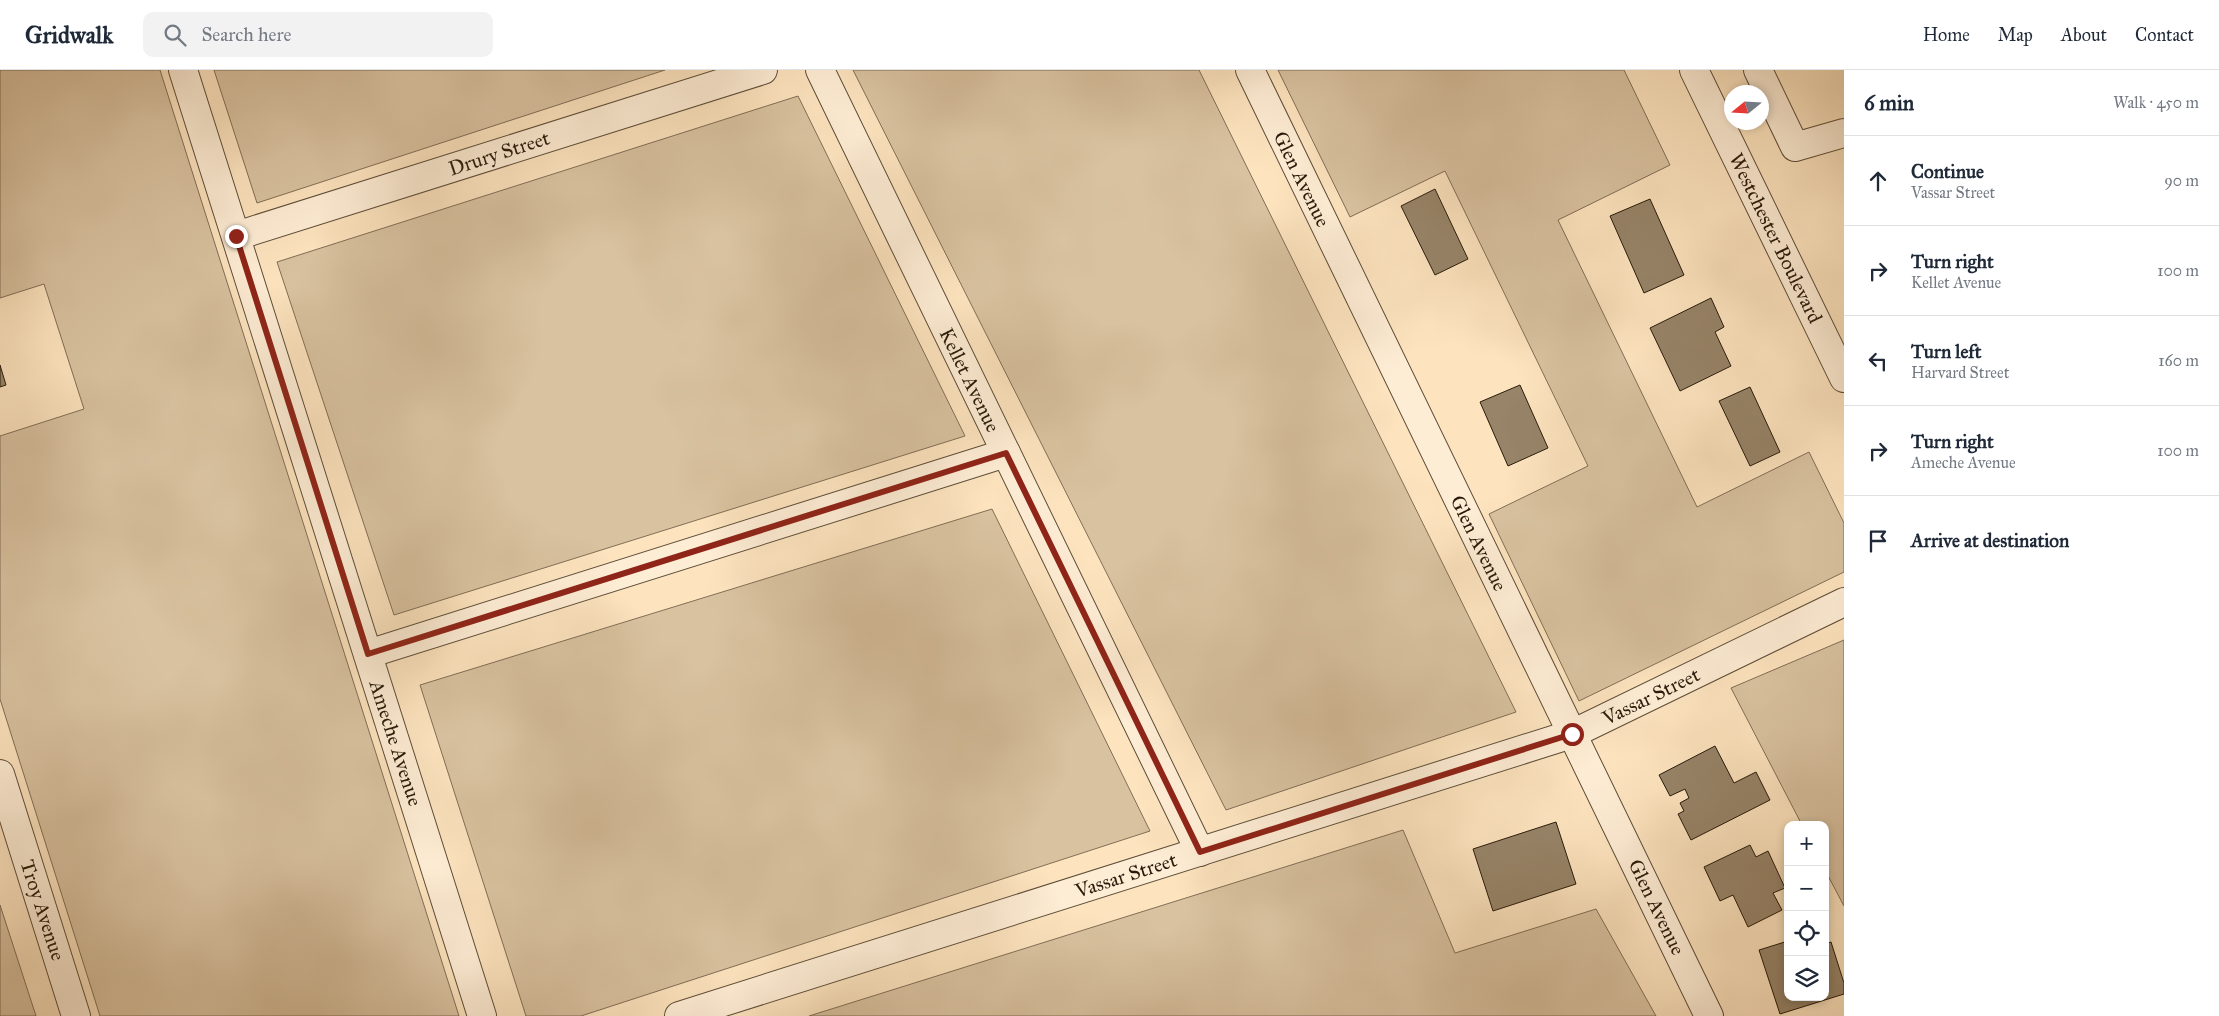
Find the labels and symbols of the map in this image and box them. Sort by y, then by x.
north arrow [1724,85,1769,130]
street label: Drury Street [445,125,553,181]
street label: Glen Avenue [1269,127,1335,231]
street label: Westchester Boulevard [1724,149,1828,327]
route end [225,225,248,248]
street label: Kellet Avenue [934,324,1006,436]
street label: Glen Avenue [1446,491,1512,595]
street label: Vassar Street [1597,662,1704,730]
street label: Ameche Avenue [364,676,428,809]
route start [1561,723,1584,746]
street label: Vassar Street [1071,847,1180,903]
street label: Glen Avenue [1624,855,1690,959]
street label: Troy Avenue [15,857,71,963]

